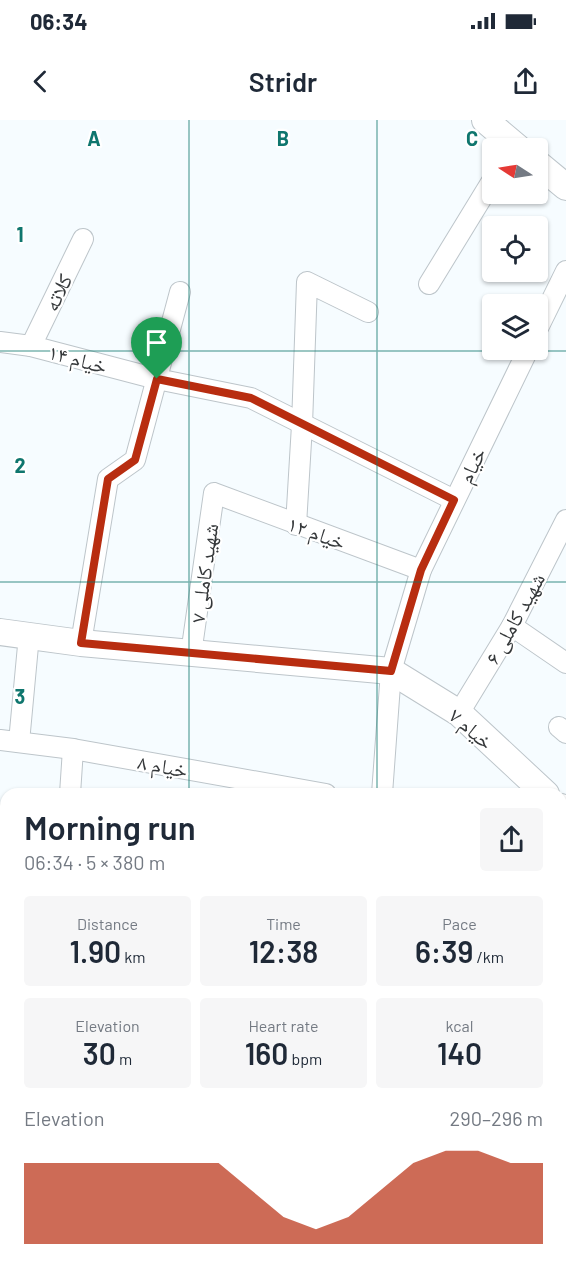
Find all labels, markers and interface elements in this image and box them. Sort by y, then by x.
text: 06:34 [30,8,88,34]
icon: back [24,65,57,98]
text: Stridr [249,65,317,97]
icon: share [509,65,542,98]
text: A [87,126,101,150]
text: B [277,126,289,150]
text: C [466,126,478,150]
north arrow [482,138,548,204]
map controls [482,138,548,360]
button: locate [482,216,548,282]
text: 1 [16,222,24,246]
street label: کلاته [37,269,77,315]
button: layers [482,294,548,360]
pin [131,317,182,379]
icon: arrive [140,326,173,359]
street label: خیام ۱۴ [45,338,110,381]
street label: خیام [452,443,493,488]
text: 2 [14,453,26,477]
street label: خیام ۱۲ [284,510,349,557]
street label: شهید کاملی ۷ [184,522,224,625]
street label: شهید کاملی ۶ [479,568,551,669]
text: 3 [15,684,25,708]
street label: خیام ۷ [443,702,499,756]
street label: خیام ۸ [136,748,190,785]
text: Morning run [24,807,196,847]
button: share [480,808,543,871]
text: 06:34 · 5 × 380 m [24,850,165,874]
text: Distance [77,914,138,933]
text: Time [266,914,301,933]
text: Pace [442,914,477,933]
text: 1.90 [69,933,121,969]
text: 12:38 [249,933,318,969]
text: 6:39 [415,933,473,969]
text: km [121,947,146,966]
text: /km [473,947,504,966]
text: Elevation [75,1016,140,1035]
text: Heart rate [248,1016,319,1035]
text: kcal [446,1016,473,1035]
text: 30 [83,1035,116,1071]
text: 160 [245,1035,288,1071]
text: 140 [437,1035,482,1071]
text: m [116,1049,132,1068]
text: bpm [288,1049,322,1068]
text: Elevation [24,1106,105,1130]
text: 290–296 m [450,1106,543,1130]

